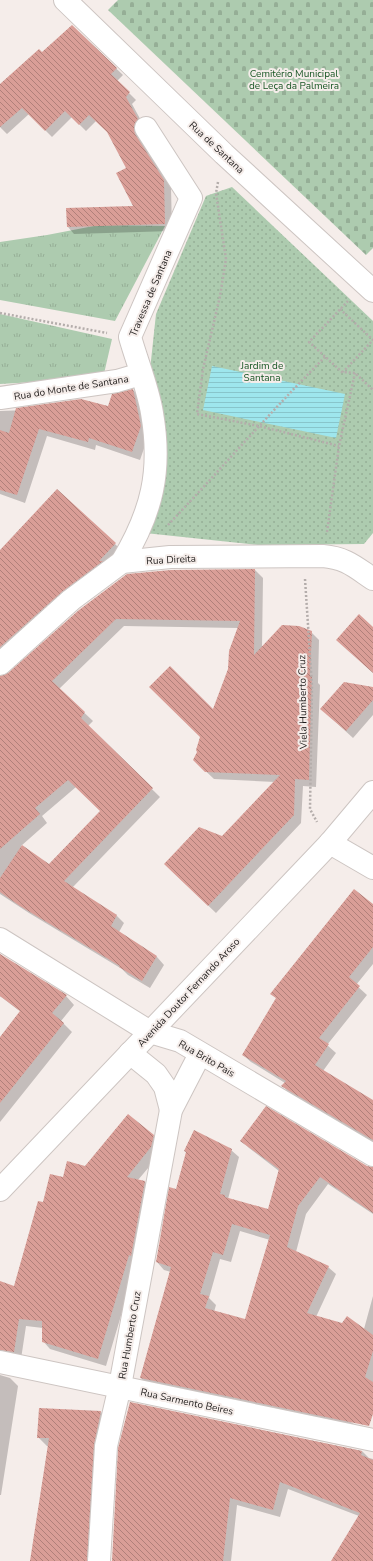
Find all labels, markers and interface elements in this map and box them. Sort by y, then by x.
park label: Cemitério Municipal de Leça da Palmeira [249,67,339,93]
street label: Rua de Santana [186,118,247,177]
street label: Travessa de Santana [126,248,175,339]
park label: Jardim de Santana [240,359,283,385]
street label: Rua do Monte de Santana [13,372,129,404]
street label: Rua Direita [146,552,196,568]
street label: Viela Humberto Cruz [295,654,311,750]
street label: Avenida Doutor Fernando Aroso [134,935,243,1050]
street label: Rua Brito Pais [176,1037,237,1081]
street label: Rua Humberto Cruz [115,1290,145,1380]
street label: Rua Sarmento Beires [139,1385,235,1419]

